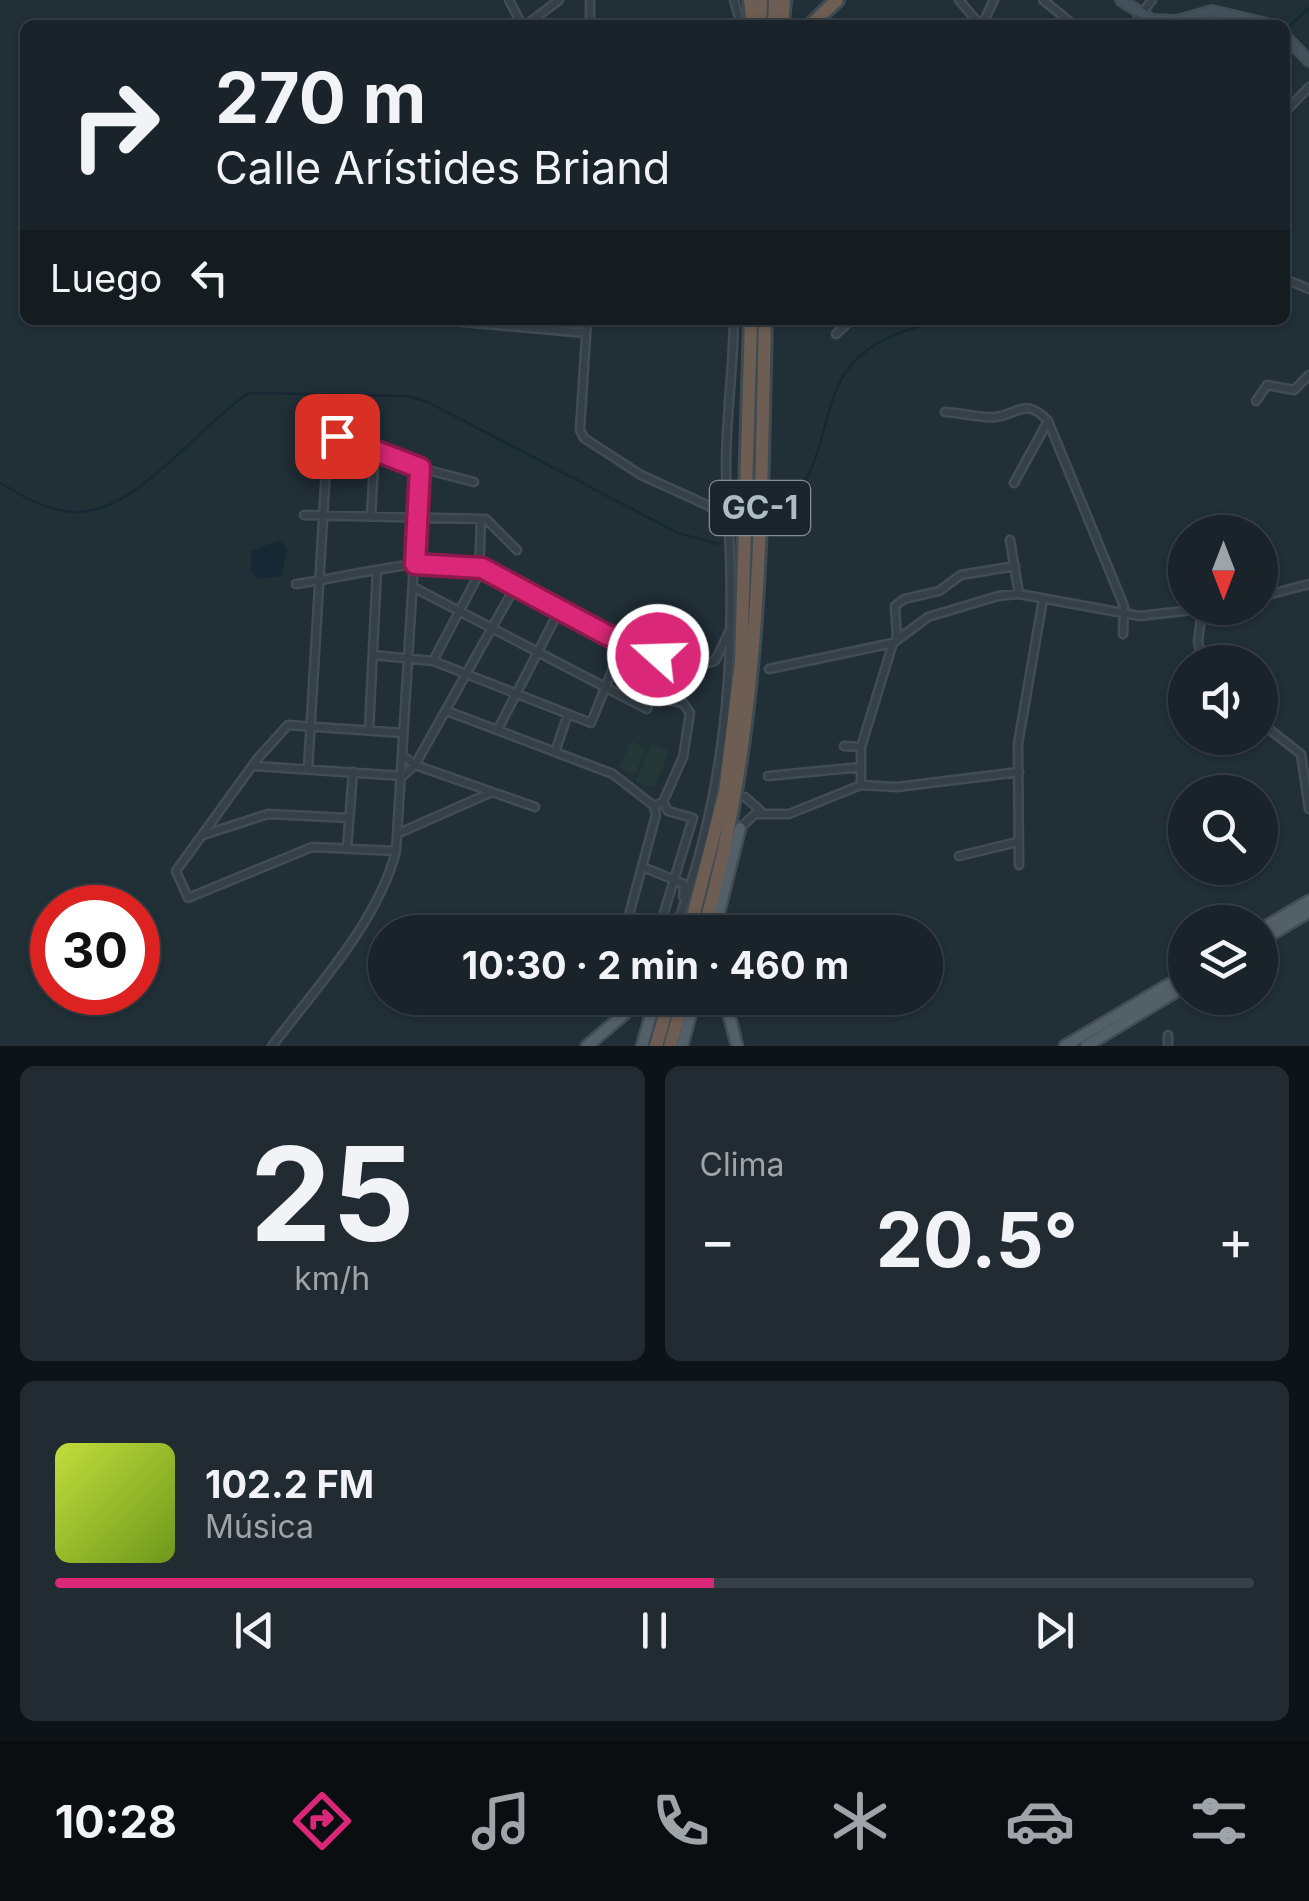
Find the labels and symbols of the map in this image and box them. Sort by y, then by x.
pin [295,394,380,479]
road number: GC-1 [710,481,810,535]
north arrow [1168,515,1278,625]
position arrow [606,603,710,707]
speed limit sign: 30 [30,885,160,1015]

